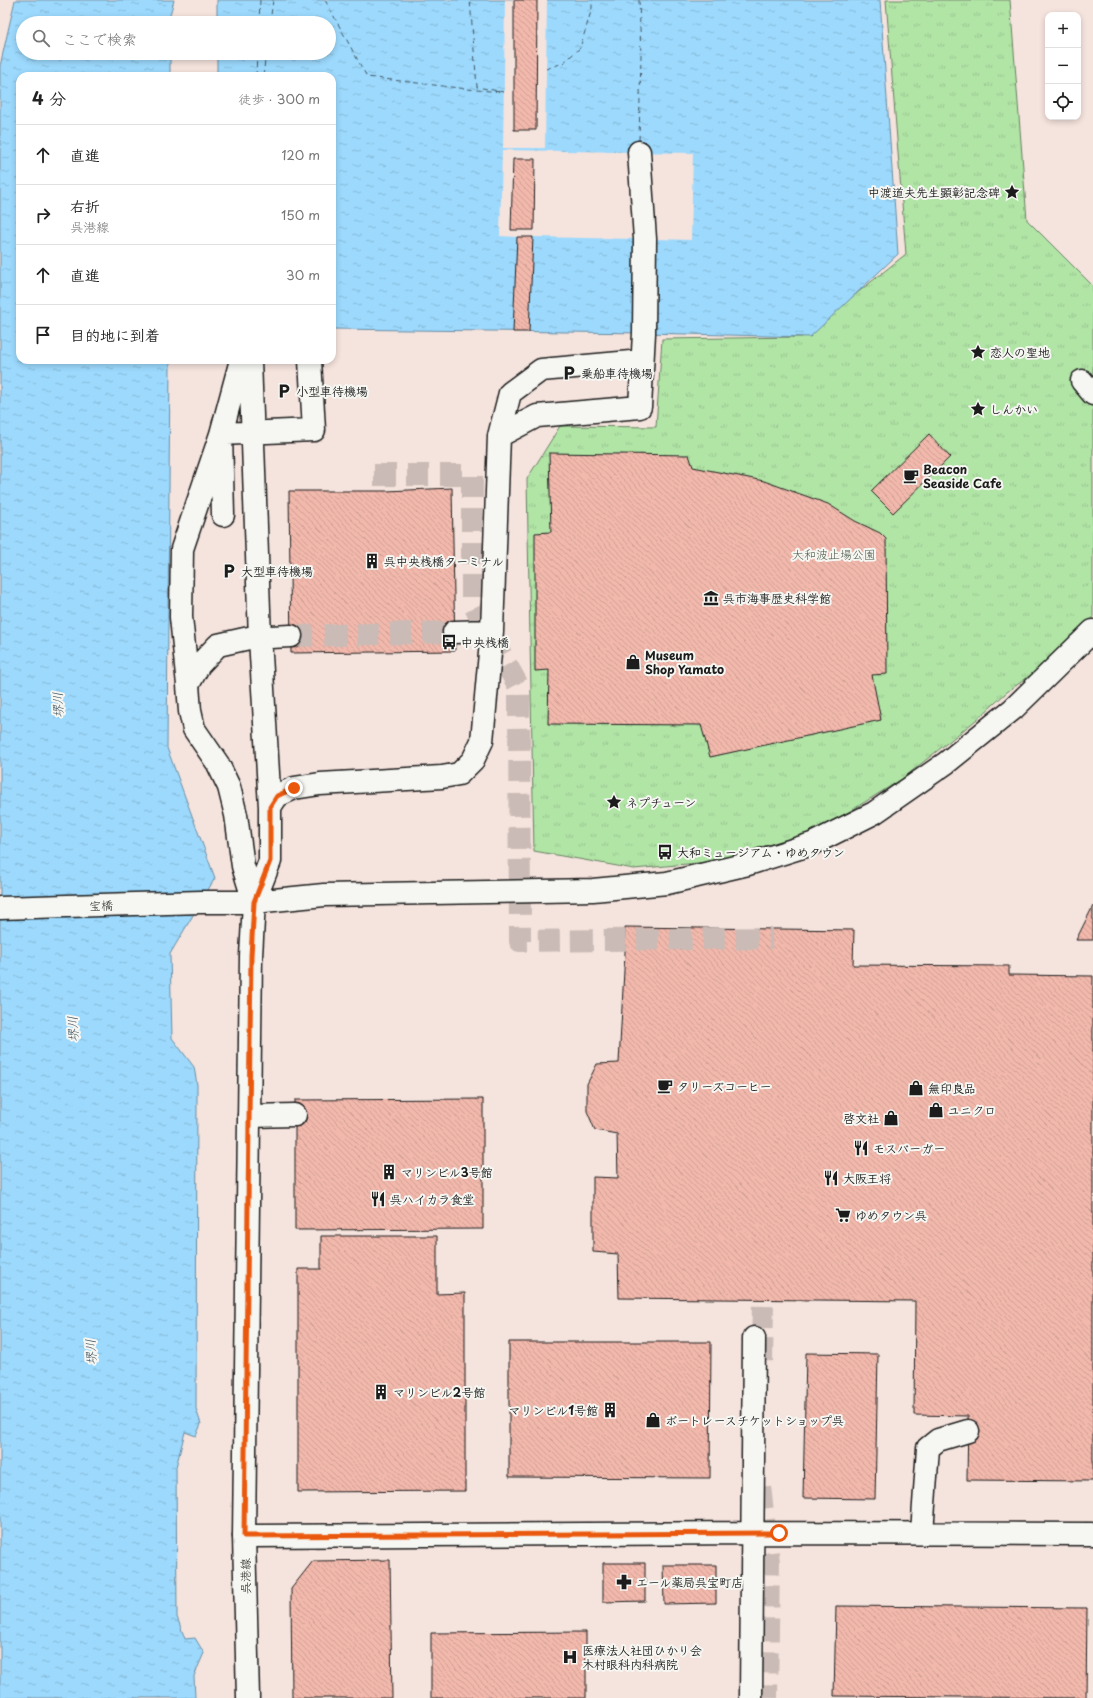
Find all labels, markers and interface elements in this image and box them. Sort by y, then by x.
map controls [1045,12,1081,120]
button: + [1045,12,1081,48]
search box [16,16,336,60]
icon: search [30,27,52,49]
text: ここで検索 [62,27,137,50]
button: − [1045,48,1081,84]
button: locate [1045,84,1081,120]
text: 4 分 [32,85,66,111]
text: 徒歩 · 300 m [239,89,320,108]
text: 直進 [70,143,100,166]
icon: ahead [32,144,54,166]
text: 120 m [281,145,320,164]
place label: 中渡道夫先生顕彰記念碑 [868,183,1000,201]
place icon: 中渡道夫先生顕彰記念碑 [1003,183,1021,201]
text: 右折 [70,194,100,217]
icon: right [32,204,54,226]
text: 150 m [281,205,320,224]
text: 呉港線 [70,217,109,236]
text: 直進 [70,263,100,286]
icon: ahead [32,264,54,286]
text: 30 m [286,265,320,284]
text: 目的地に到着 [70,323,160,346]
icon: arrive [32,324,54,346]
place icon: 恋人の聖地 [969,343,987,361]
place label: 恋人の聖地 [990,343,1050,361]
parking icon: 乗船車待機場 [560,364,578,382]
place label: 乗船車待機場 [581,364,653,382]
parking icon: 小型車待機場 [275,382,293,400]
place label: 小型車待機場 [296,382,368,400]
place icon: しんかい [969,400,987,418]
place label: しんかい [990,400,1038,418]
place label: Beacon Seaside Cafe [923,460,1002,492]
cafe icon: Beacon Seaside Cafe [902,467,920,485]
park label: 大和波止場公園 [792,545,876,563]
building icon: 呉中央桟橋ターミナル [363,552,381,570]
place label: 呉中央桟橋ターミナル [384,552,504,570]
parking icon: 大型車待機場 [220,562,238,580]
place label: 大型車待機場 [241,562,313,580]
museum icon: 呉市海事歴史科学館 [702,589,720,607]
place label: 呉市海事歴史科学館 [723,589,831,607]
bus stop icon: 中央桟橋 [440,633,458,651]
place label: 中央桟橋 [461,633,509,651]
place label: Museum Shop Yamato [645,646,724,678]
shop icon: Museum Shop Yamato [624,653,642,671]
water label: 堺川 [47,692,67,718]
route end [285,779,303,797]
place icon: ネプチューン [605,793,623,811]
place label: ネプチューン [626,793,696,811]
bus stop icon: 大和ミュージアム・ゆめタウン [656,843,674,861]
place label: 大和ミュージアム・ゆめタウン [677,843,845,861]
street label: 宝橋 [89,896,113,914]
water label: 堺川 [62,1016,82,1042]
cafe icon: タリーズコーヒー [656,1077,674,1095]
place label: タリーズコーヒー [677,1077,772,1095]
shop icon: 無印良品 [907,1079,925,1097]
place label: 無印良品 [928,1079,976,1097]
shop icon: ユニクロ [927,1101,945,1119]
place label: ユニクロ [948,1101,996,1119]
place label: 啓文社 [843,1109,879,1127]
shop icon: 啓文社 [882,1109,900,1127]
restaurant icon: モスバーガー [852,1139,870,1157]
place label: モスバーガー [873,1139,945,1157]
building icon: マリンビル3号館 [380,1163,398,1181]
place label: マリンビル3号館 [401,1163,493,1181]
restaurant icon: 大阪王将 [822,1169,840,1187]
place label: 大阪王将 [843,1169,891,1187]
restaurant icon: 呉ハイカラ食堂 [369,1190,387,1208]
place label: 呉ハイカラ食堂 [390,1190,474,1208]
supermarket icon: ゆめタウン呉 [834,1206,852,1224]
place label: ゆめタウン呉 [855,1206,927,1224]
water label: 堺川 [80,1339,100,1365]
building icon: マリンビル2号館 [372,1383,390,1401]
place label: マリンビル2号館 [393,1383,485,1401]
place label: マリンビル1号館 [509,1401,598,1419]
building icon: マリンビル1号館 [601,1401,619,1419]
shop icon: ボートレースチケットショップ呉 [644,1411,662,1429]
place label: ボートレースチケットショップ呉 [665,1411,844,1429]
route start [770,1524,788,1542]
street label: 呉港線 [236,1558,254,1594]
pharmacy icon: エール薬局呉宝町店 [615,1573,633,1591]
place label: エール薬局呉宝町店 [636,1573,743,1591]
place label: 医療法人社団ひかり会 木村眼科内科病院 [582,1641,702,1673]
hospital icon: 医療法人社団ひかり会 木村眼科内科病院 [561,1648,579,1666]

